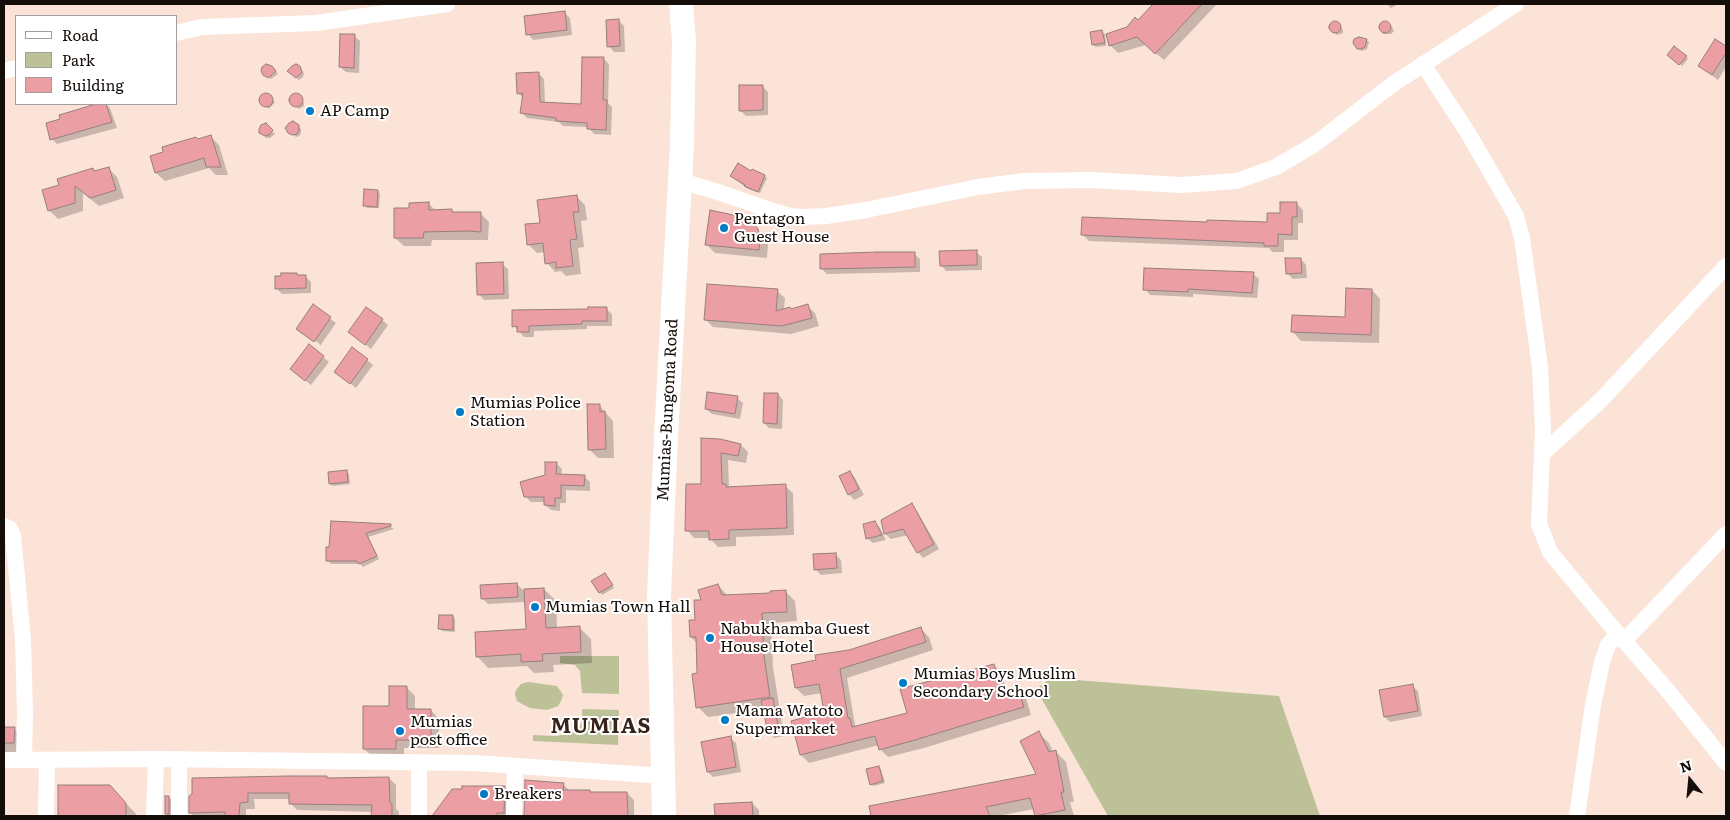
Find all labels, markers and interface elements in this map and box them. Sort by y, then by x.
legend [15,15,178,105]
text: Road [62,23,98,46]
text: Park [62,48,95,71]
text: Building [62,73,124,96]
place label: AP Camp [320,101,389,121]
marker: AP Camp [304,105,316,117]
place label: Pentagon Guest House [734,209,829,247]
marker: Pentagon Guest House [718,222,730,234]
street label: Mumias-Bungoma Road [654,318,682,502]
place label: Mumias Police Station [470,393,581,431]
marker: Mumias Police Station [454,406,466,418]
place label: Mumias Town Hall [545,597,690,617]
marker: Mumias Town Hall [529,601,541,613]
place label: Nabukhamba Guest House Hotel [720,619,870,657]
marker: Nabukhamba Guest House Hotel [704,632,716,644]
place label: Mumias Boys Muslim Secondary School [913,664,1076,702]
marker: Mumias Boys Muslim Secondary School [897,677,909,689]
place label: Mama Watoto Supermarket [735,701,843,739]
place label: Mumias post office [410,712,487,750]
district label: MUMIAS [550,714,652,740]
marker: Mama Watoto Supermarket [719,714,731,726]
marker: Mumias post office [394,725,406,737]
text: N [1677,754,1694,777]
north arrow [1665,755,1715,805]
place label: Breakers [494,784,561,804]
marker: Breakers [478,788,490,800]

